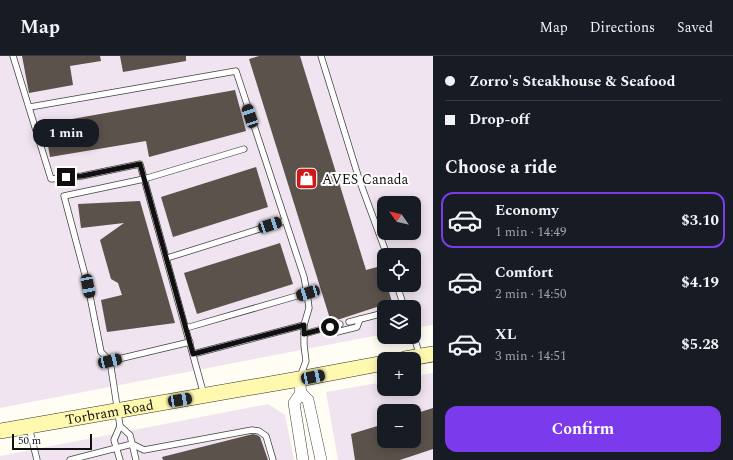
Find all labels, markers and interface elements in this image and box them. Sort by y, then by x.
text: Map [20,13,60,42]
text: Map [540,17,568,38]
text: Directions [590,17,655,38]
text: Saved [677,17,713,38]
text: Zorro's Steakhouse & Seafood [469,70,675,93]
car [241,103,259,129]
text: Drop-off [469,108,530,131]
callout: 1 min [33,119,99,147]
text: 1 min [49,123,83,143]
text: Choose a ride [445,154,557,181]
shop icon: AVES Canada [294,166,320,192]
route end [57,168,75,186]
place label: AVES Canada [322,169,409,190]
north arrow [377,196,421,240]
map controls [377,196,421,448]
text: Economy [495,199,559,222]
icon: car [447,202,483,238]
text: $3.10 [681,209,719,232]
car [257,216,283,234]
text: 1 min · 14:49 [495,222,567,242]
button: locate [377,248,421,292]
text: Comfort [495,261,553,284]
icon: car [447,264,483,300]
text: $4.19 [681,271,719,294]
car [80,273,96,299]
car [295,284,321,302]
text: 2 min · 14:50 [495,284,567,304]
button: layers [377,300,421,344]
route start [321,318,339,336]
text: XL [495,323,516,346]
icon: car [447,326,483,362]
text: $5.28 [681,333,719,356]
text: 3 min · 14:51 [495,346,567,366]
car [97,352,123,370]
button: + [377,352,421,396]
car [300,369,326,385]
car [167,392,193,408]
street label: Torbram Road [64,394,155,430]
button: − [377,404,421,448]
button: Confirm [445,406,721,452]
scale bar [12,432,92,451]
text: 50 m [18,432,41,449]

